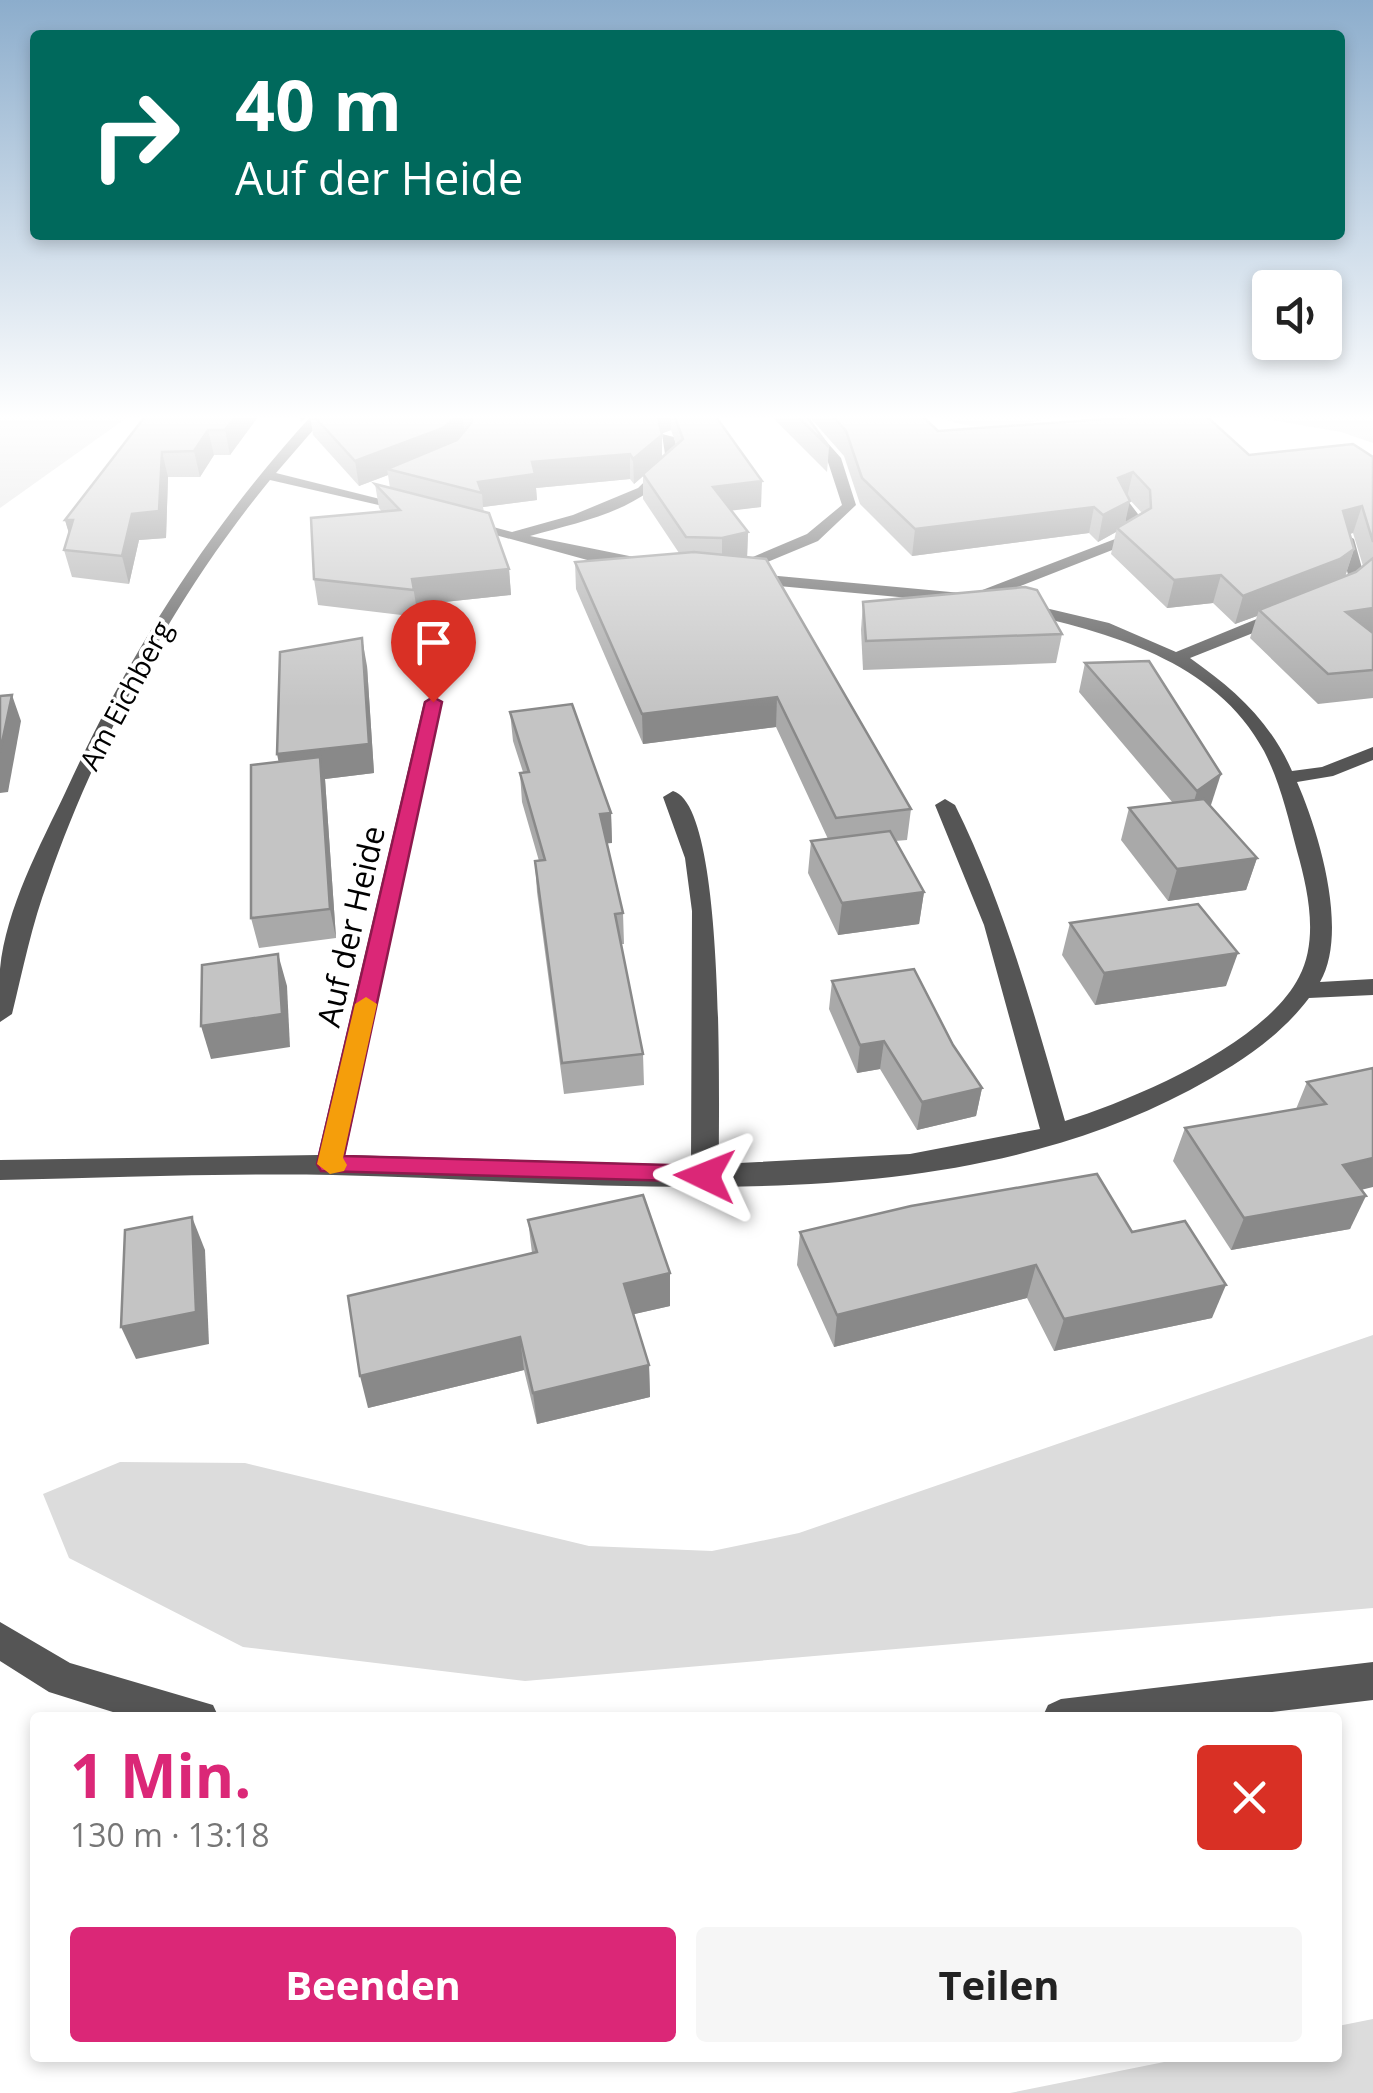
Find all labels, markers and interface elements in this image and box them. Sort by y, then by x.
text: 40 m [235,56,402,152]
icon: right [70,70,200,200]
text: Auf der Heide [235,147,523,208]
map controls [1252,270,1342,360]
button: sound [1252,270,1342,360]
pin [391,600,476,703]
street label: Am Eichberg [70,614,180,776]
icon: arrive [406,615,461,670]
street label: Auf der Heide [306,821,394,1031]
position arrow [653,1124,757,1228]
text: 1 Min. [70,1734,251,1816]
button: close [1197,1745,1302,1850]
text: 130 m · 13:18 [70,1813,269,1856]
button: Beenden [70,1927,676,2042]
button: Teilen [696,1927,1302,2042]

